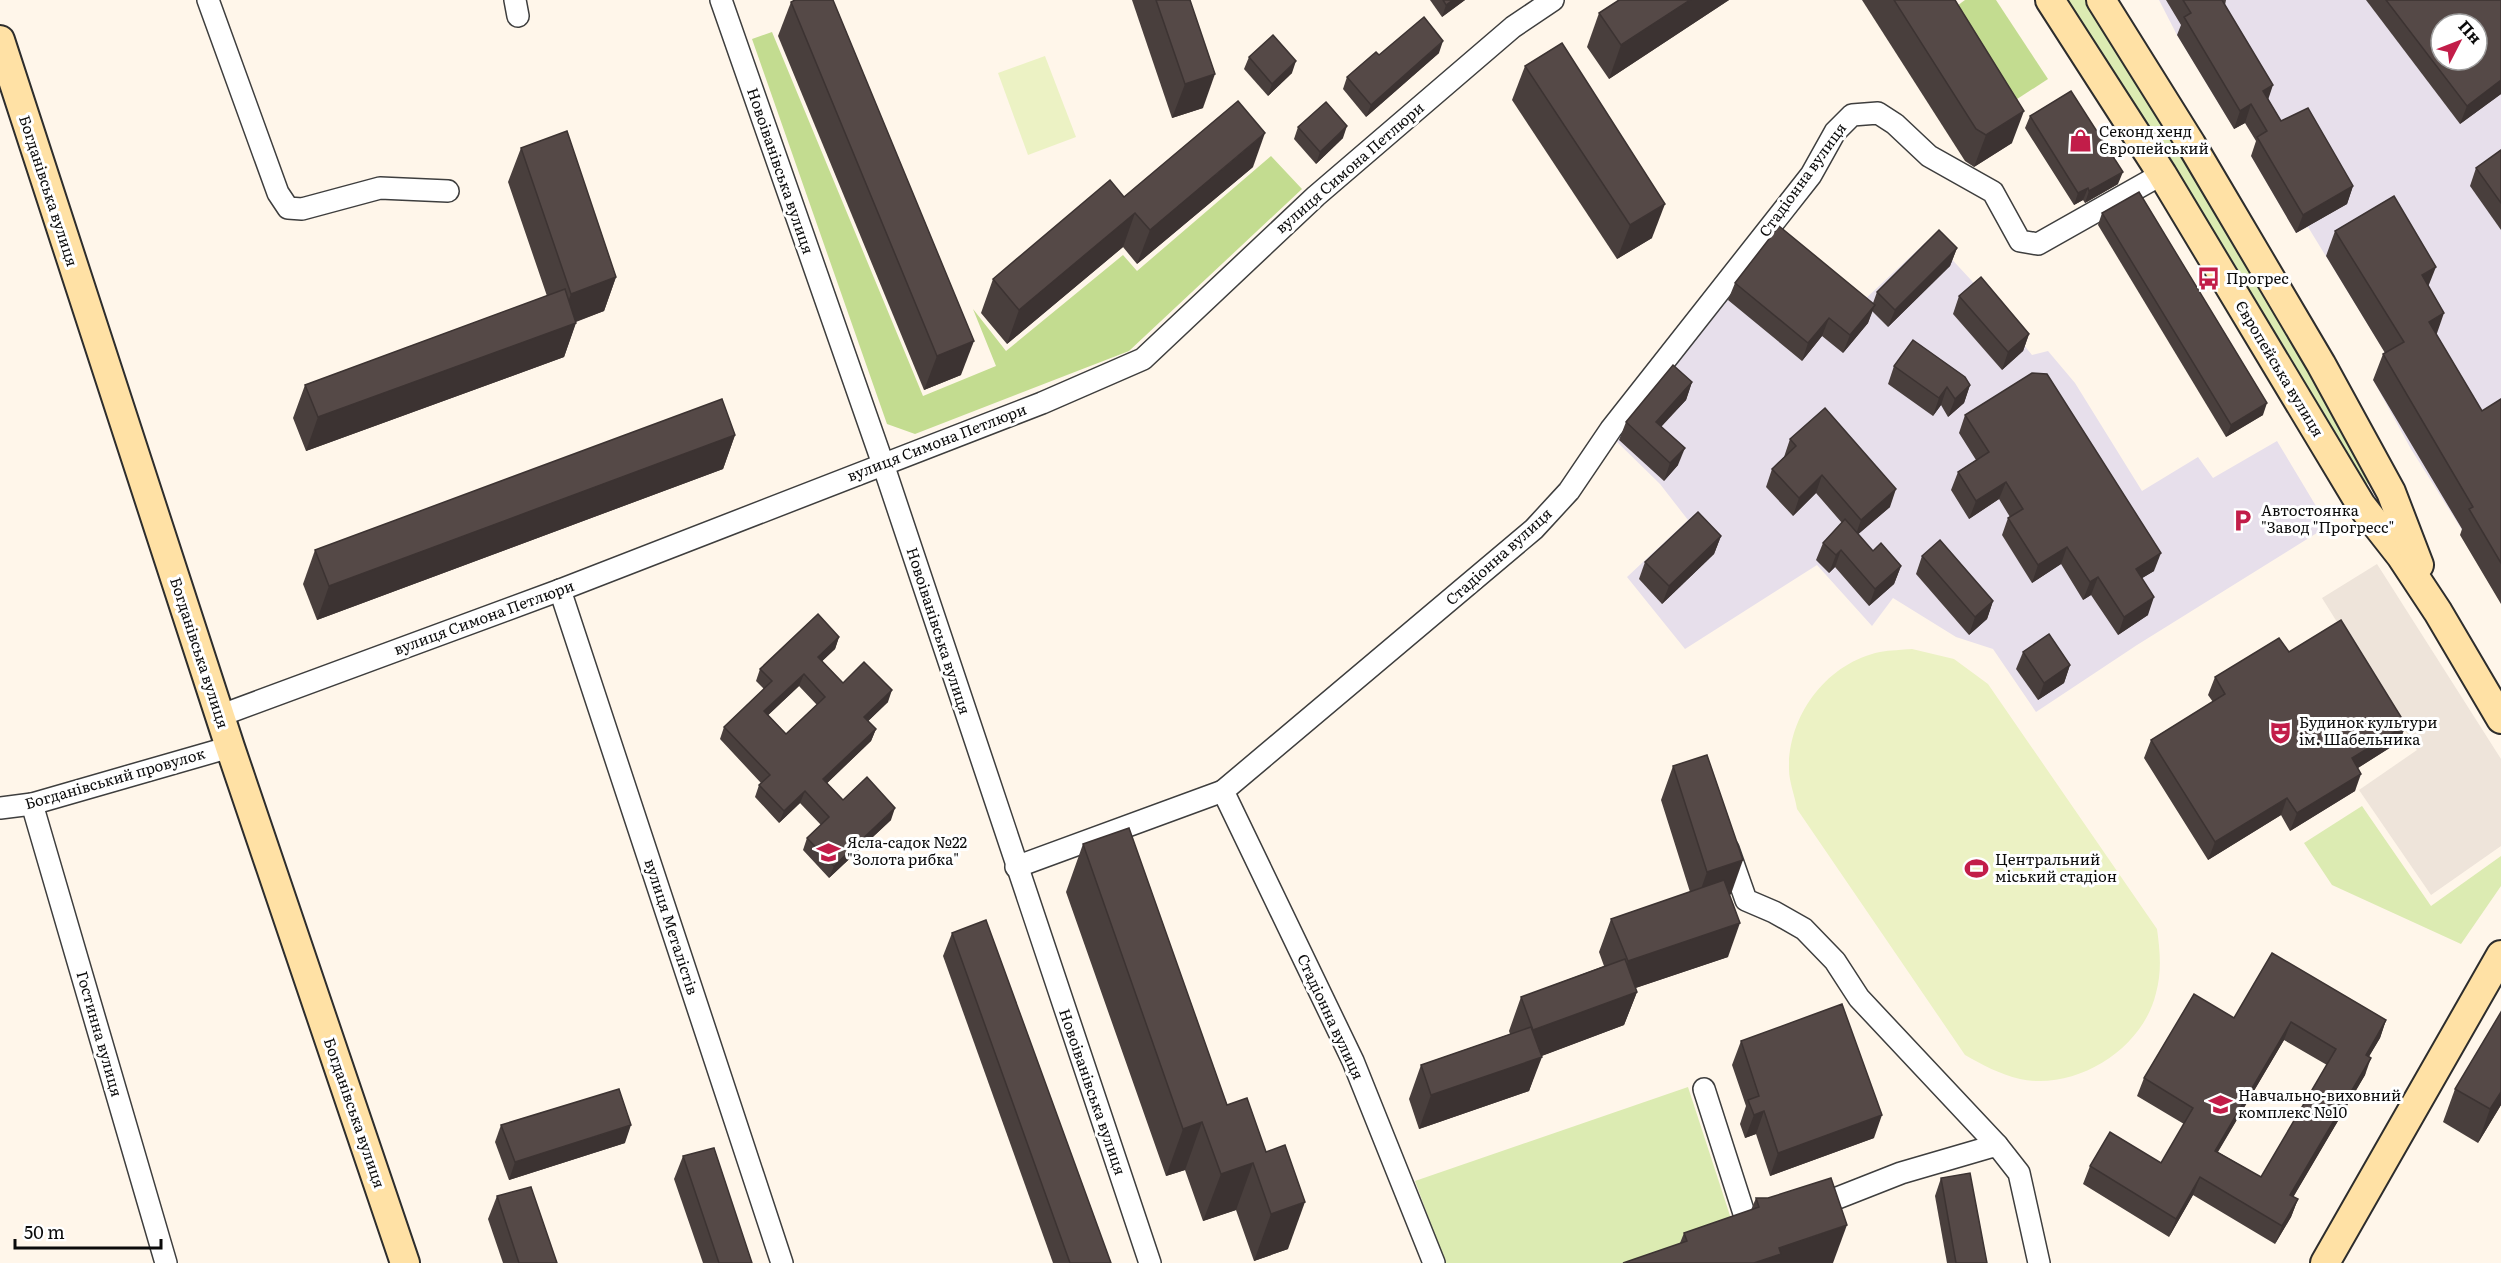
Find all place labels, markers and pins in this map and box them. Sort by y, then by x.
place label: Секонд хенд Європейський [2099,119,2209,159]
shop icon: Секонд хенд Європейський [2068,128,2094,154]
bus stop icon: Прогрес [2195,266,2221,292]
place label: Прогрес [2226,266,2289,289]
place label: Автостоянка "Завод "Прогресс" [2261,498,2394,538]
parking icon: Автостоянка "Завод "Прогресс" [2230,507,2256,533]
place label: Будинок культури ім. Шабельника [2299,710,2438,750]
theatre icon: Будинок культури ім. Шабельника [2268,719,2294,745]
place label: Ясла-садок №22 "Золота рибка" [847,830,968,870]
school or university icon: Ясла-садок №22 "Золота рибка" [816,839,842,865]
place label: Центральний міський стадіон [1995,847,2117,887]
sports icon: Центральний міський стадіон [1964,856,1990,882]
place label: Навчально-виховний комплекс №10 [2238,1083,2401,1123]
school or university icon: Навчально-виховний комплекс №10 [2207,1092,2233,1118]

